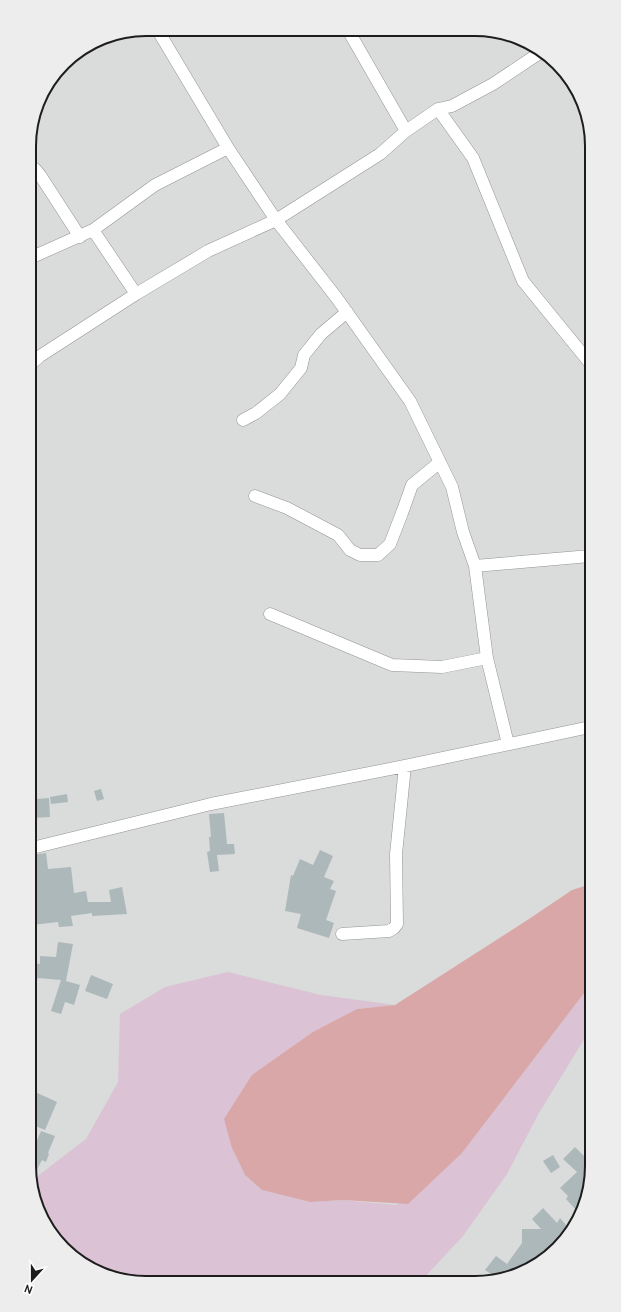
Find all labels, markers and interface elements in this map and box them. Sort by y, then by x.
north arrow [12,1260,52,1300]
text: N [22,1281,35,1297]

